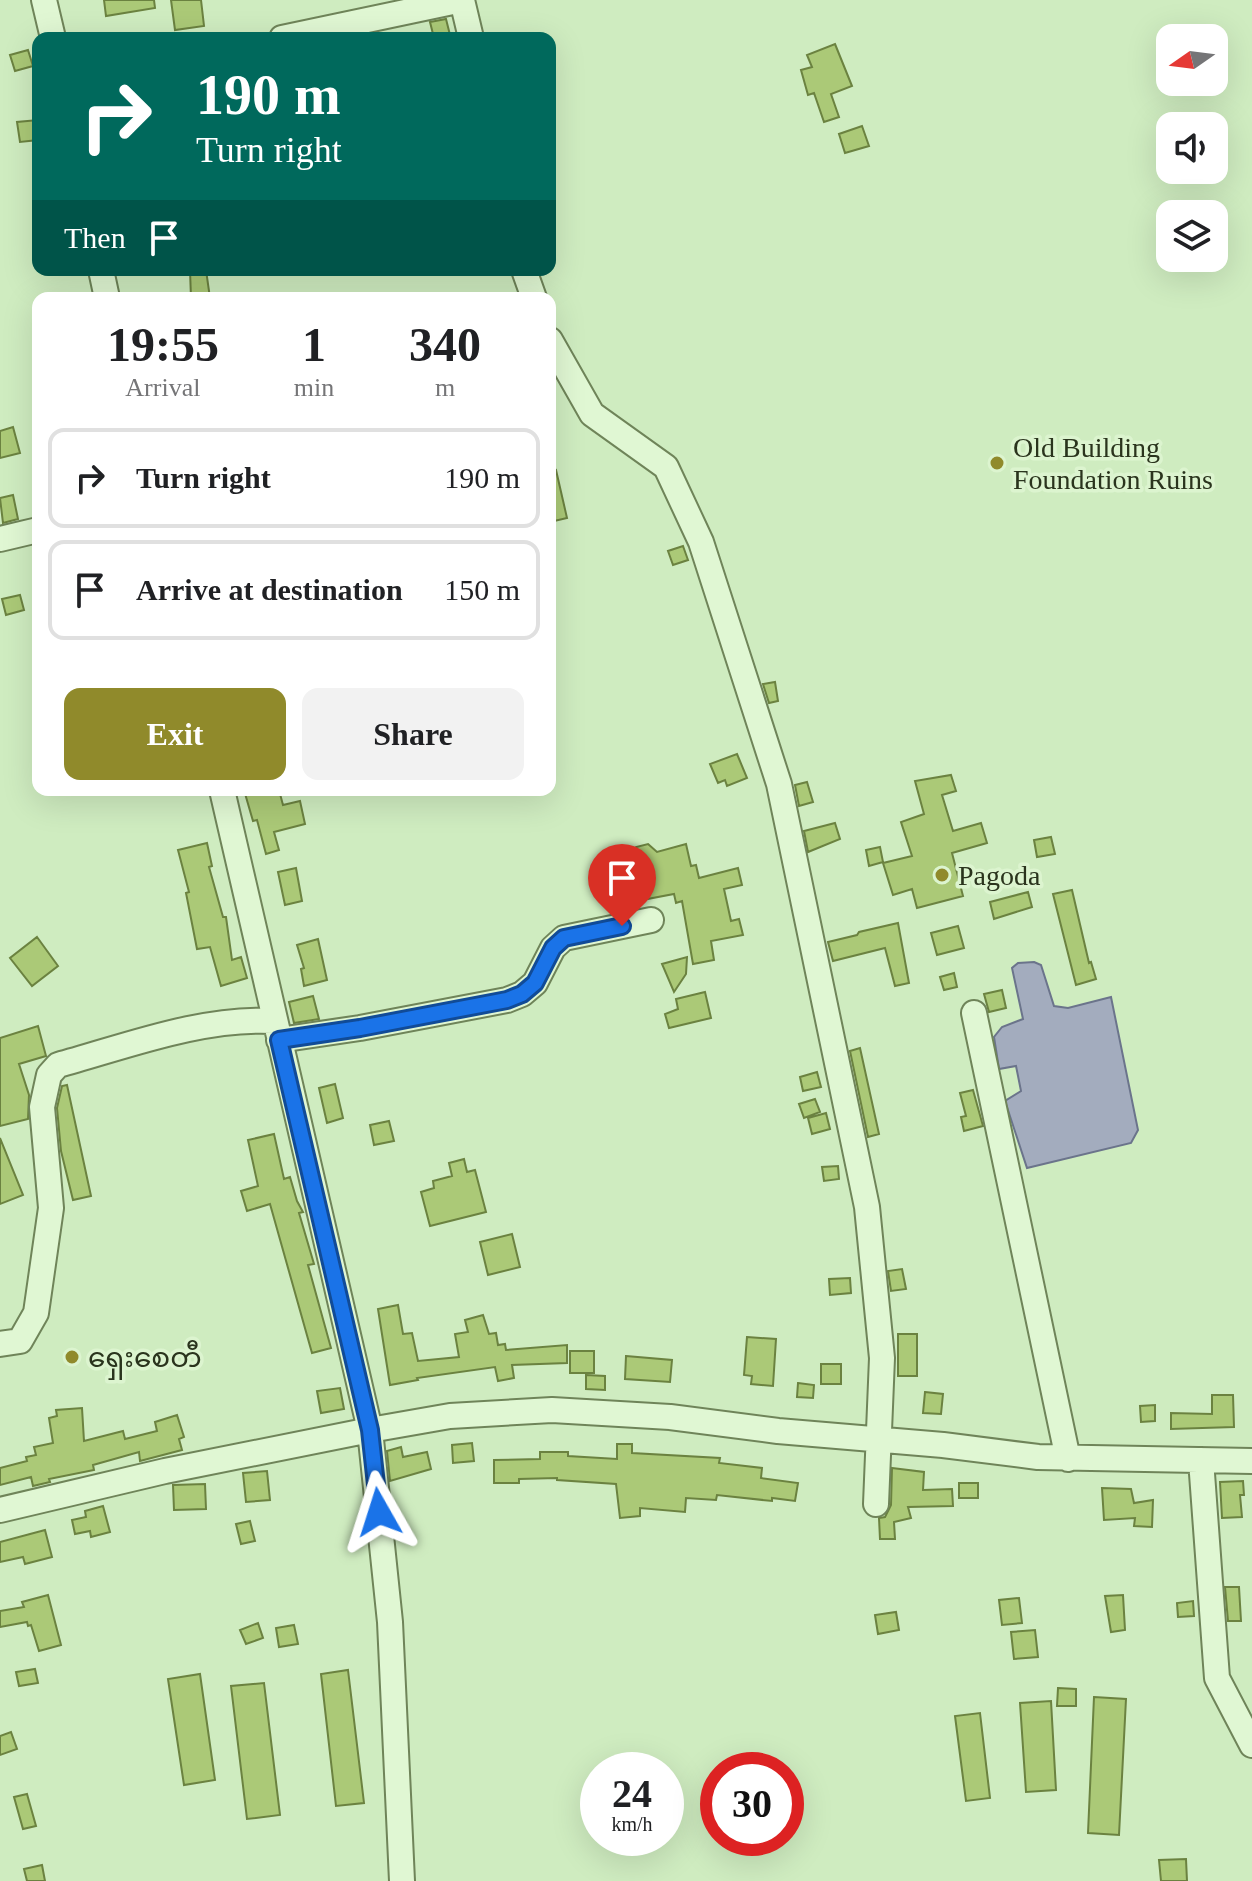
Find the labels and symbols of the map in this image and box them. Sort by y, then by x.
north arrow [1156,24,1228,96]
place label: Old Building Foundation Ruins [1013,432,1213,495]
marker: Old Building Foundation Ruins [988,454,1006,472]
pin [588,844,656,926]
place label: Pagoda [958,860,1041,891]
marker: Pagoda [933,866,951,884]
place label: ရှေးစေတီ [88,1340,202,1380]
marker: ရှေးစေတီ [63,1348,81,1366]
position arrow [337,1470,421,1554]
speed limit sign: 30 [700,1752,804,1856]

